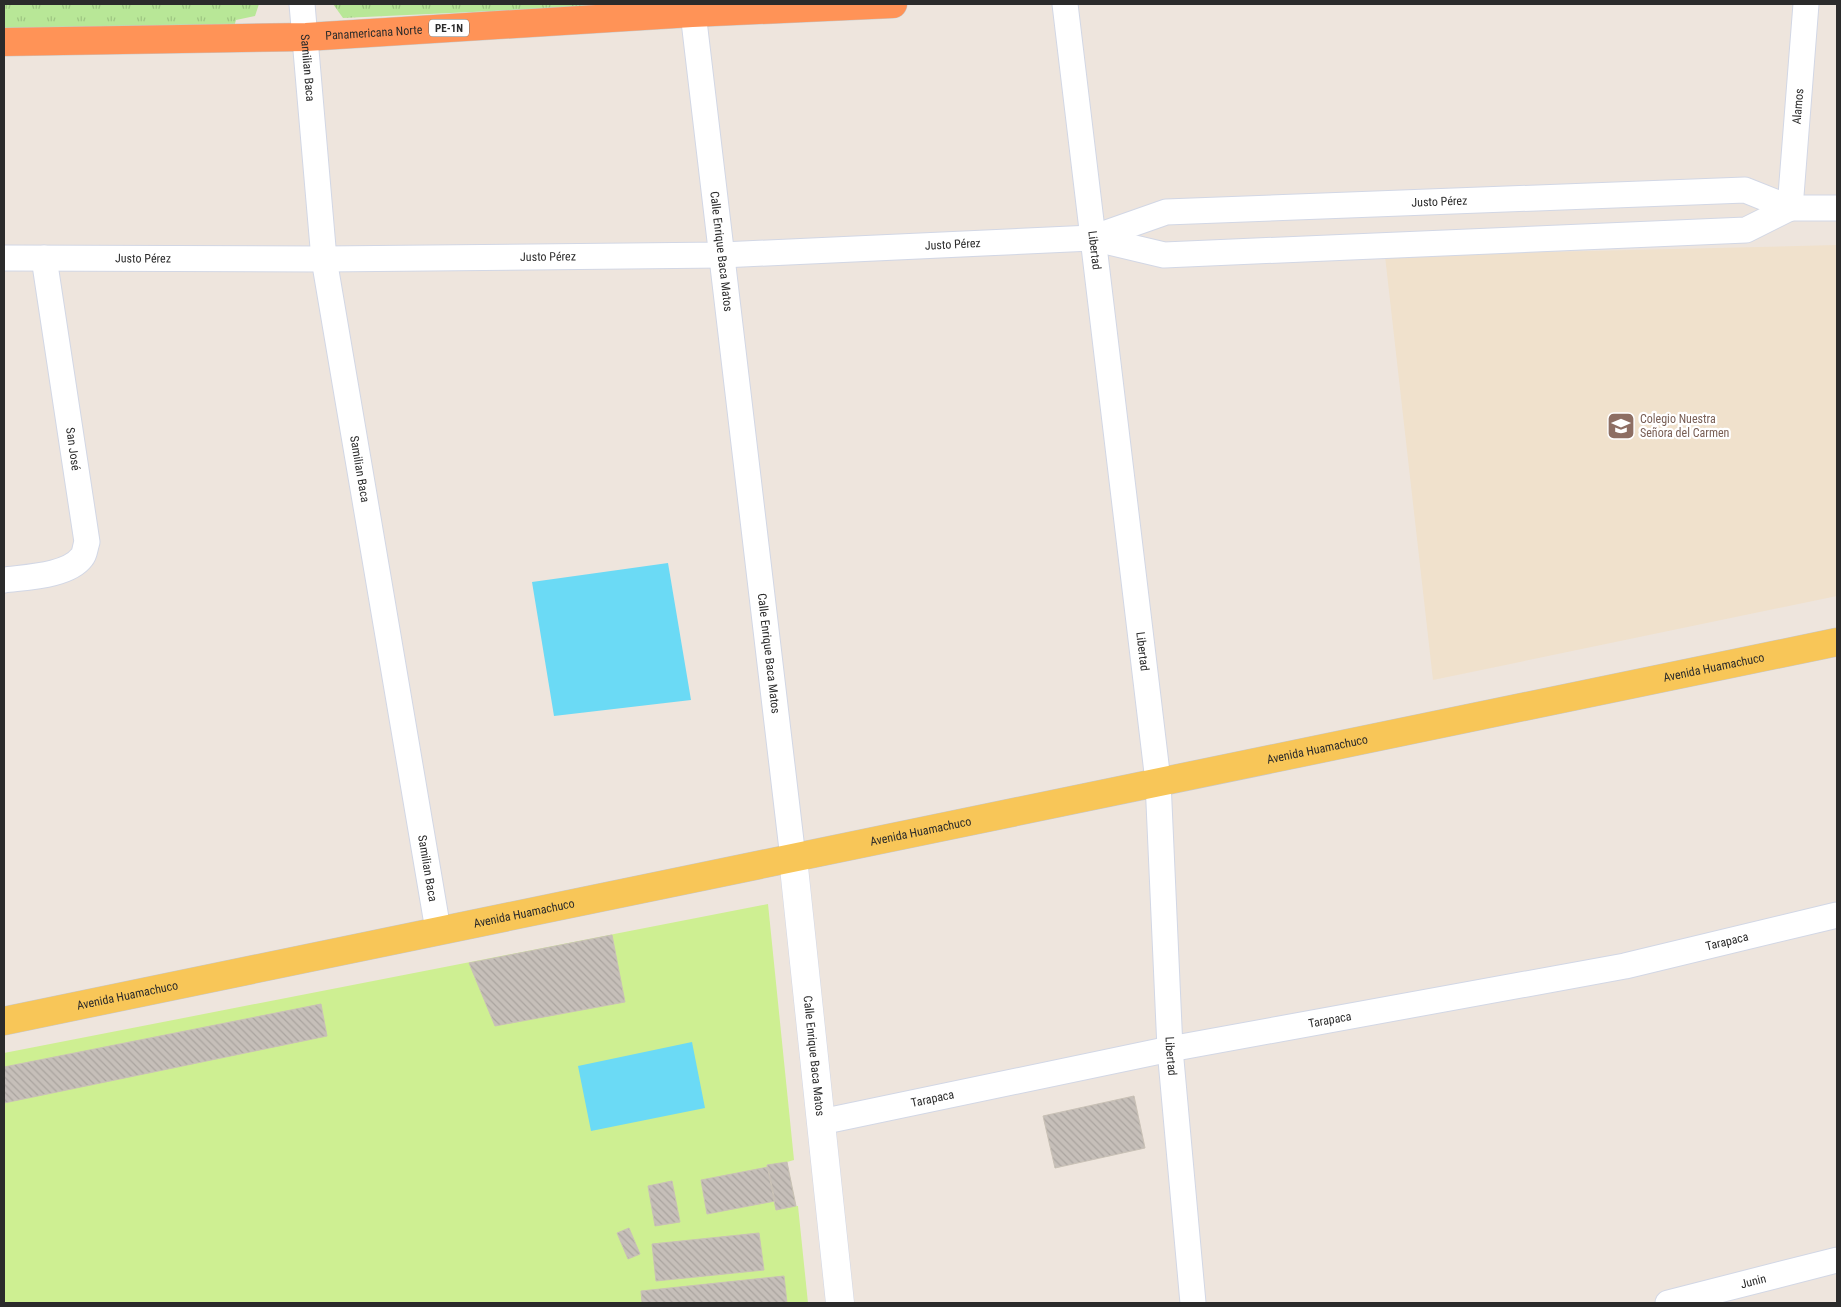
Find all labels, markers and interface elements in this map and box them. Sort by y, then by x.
road number: PE-1N [429,19,469,36]
street label: Panamericana Norte [325,23,423,43]
street label: Samilian Baca [298,34,317,102]
street label: Alamos [1790,88,1806,125]
street label: Calle Enrique Baca Matos [707,190,735,312]
street label: Justo Pérez [1411,194,1468,210]
street label: Libertad [1085,230,1104,271]
street label: Justo Pérez [924,236,981,253]
street label: Justo Pérez [520,249,576,264]
street label: Justo Pérez [115,251,171,266]
school or university icon: Colegio Nuestra Señora del Carmen [1606,411,1636,441]
place label: Colegio Nuestra Señora del Carmen [1640,412,1730,440]
street label: San José [63,427,83,472]
street label: Samilian Baca [347,435,372,504]
street label: Calle Enrique Baca Matos [755,593,783,714]
street label: Libertad [1133,631,1152,672]
street label: Avenida Huamachuco [1662,650,1766,685]
street label: Avenida Huamachuco [1265,732,1369,767]
street label: Avenida Huamachuco [869,814,972,849]
street label: Samilian Baca [415,834,440,903]
street label: Avenida Huamachuco [472,896,576,931]
street label: Tarapaca [1704,930,1750,953]
street label: Avenida Huamachuco [76,978,179,1013]
street label: Calle Enrique Baca Matos [801,995,827,1117]
street label: Tarapaca [1307,1009,1353,1031]
street label: Libertad [1162,1036,1179,1076]
street label: Tarapaca [910,1087,956,1110]
street label: Junin [1739,1271,1768,1291]

